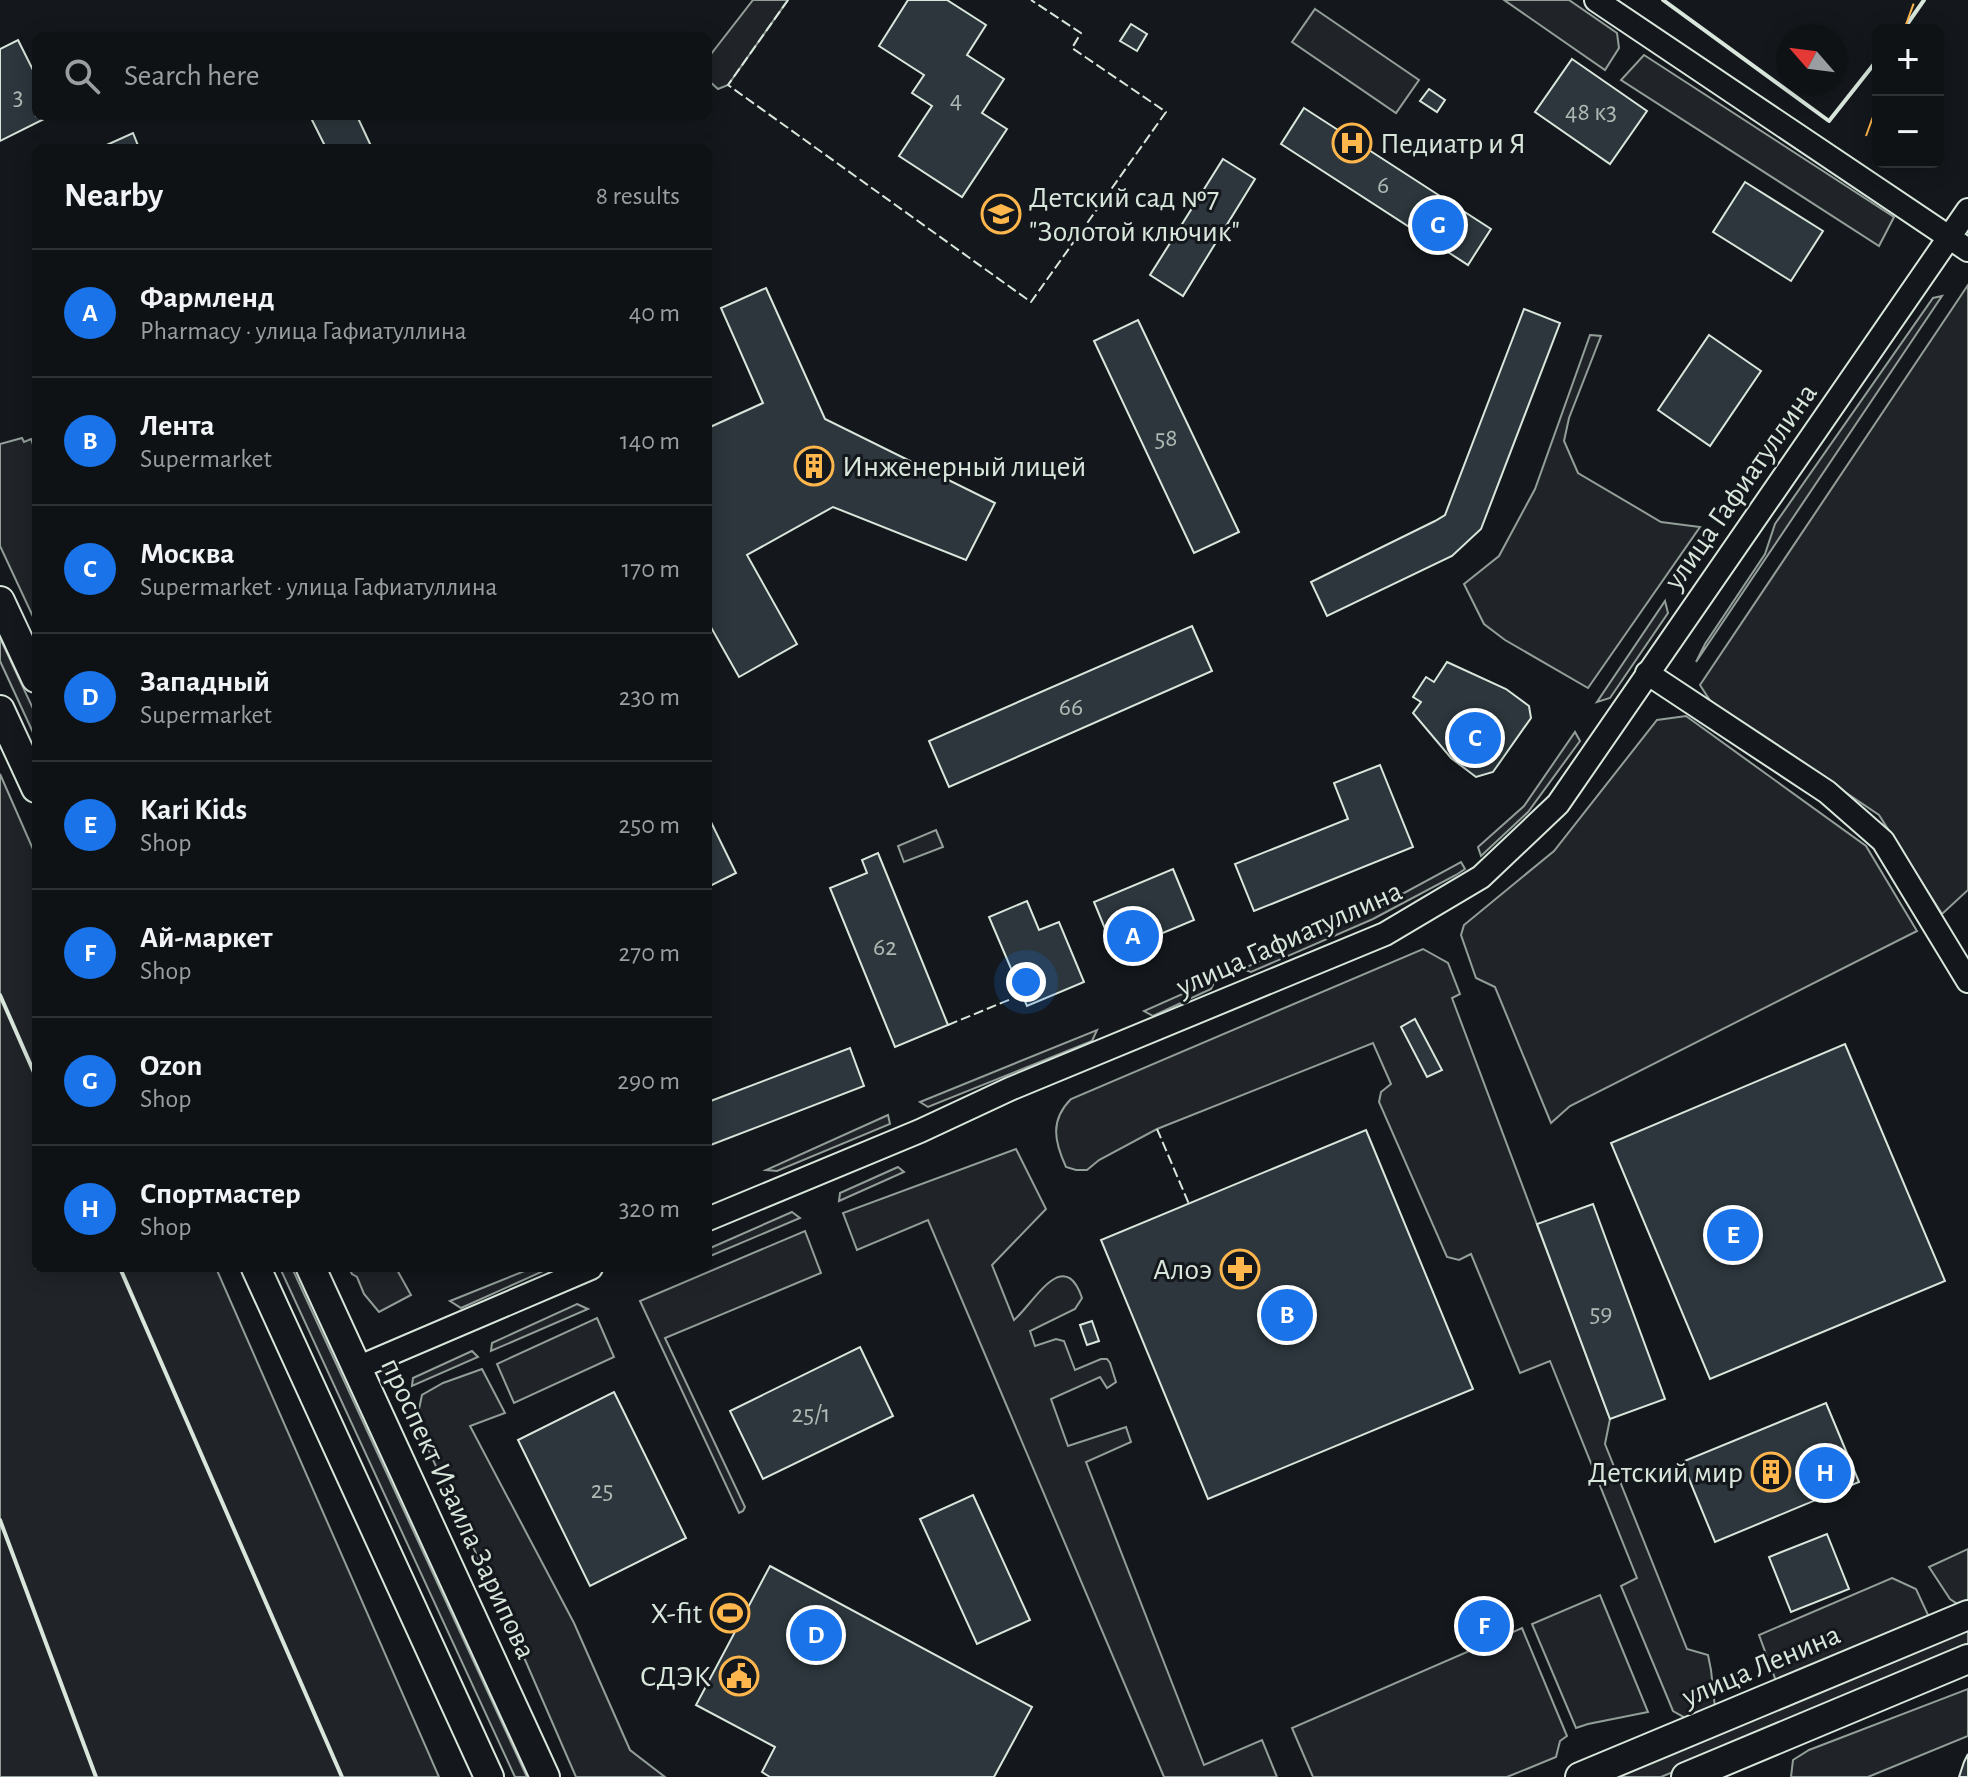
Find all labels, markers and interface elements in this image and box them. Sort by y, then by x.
north arrow [1776,24,1848,96]
map controls [1872,24,1944,168]
button: + [1872,24,1944,96]
search box [32,32,712,120]
icon: search [60,54,104,98]
text: Search here [124,61,260,91]
house number: 3 [13,84,23,110]
house number: 4 [950,87,962,113]
button: − [1872,96,1944,168]
house number: 48 к3 [1565,99,1617,125]
hospital icon: Педиатр и Я [1331,122,1373,164]
place label: Педиатр и Я [1380,129,1526,159]
house number: 6 [1377,172,1389,198]
text: Nearby [64,179,163,213]
text: 8 results [596,183,680,209]
place label: Детский сад №7 "Золотой ключик" [1029,183,1240,247]
school or university icon: Детский сад №7 "Золотой ключик" [980,193,1022,235]
pin: G [1412,195,1464,255]
text: Фармленд [140,283,274,313]
text: A [82,300,98,326]
text: 40 m [629,300,680,326]
text: Pharmacy · улица Гафиатуллина [140,318,467,344]
street label: улица Гафиатуллина [1658,378,1823,596]
text: Лента [140,411,215,441]
house number: 58 [1154,425,1178,451]
text: B [82,428,98,454]
text: 140 m [620,428,680,454]
building icon: Инженерный лицей [793,445,835,487]
text: Supermarket [140,446,272,472]
place label: Инженерный лицей [842,452,1086,482]
text: Москва [140,539,234,569]
text: C [83,556,97,582]
text: 170 m [621,556,680,582]
text: Supermarket · улица Гафиатуллина [140,574,497,600]
text: Западный [140,667,270,697]
text: D [81,684,99,710]
text: 230 m [619,684,680,710]
house number: 66 [1059,694,1083,720]
text: Supermarket [140,702,272,728]
pin: C [1449,708,1501,768]
text: Kari Kids [140,795,247,825]
text: E [83,812,97,838]
text: 250 m [618,812,680,838]
text: Shop [140,830,192,856]
street label: улица Гафиатуллина [1171,876,1407,1003]
pin: A [1107,906,1159,966]
text: Ай-маркет [140,923,272,953]
house number: 62 [873,934,897,960]
text: F [84,940,96,966]
text: 270 m [619,940,680,966]
text: Shop [140,958,192,984]
your location [1006,962,1046,1002]
text: Ozon [140,1051,202,1081]
text: G [82,1068,98,1094]
text: 290 m [617,1068,680,1094]
text: Shop [140,1086,192,1112]
text: Спортмастер [140,1179,301,1209]
text: H [81,1196,99,1222]
text: 320 m [619,1196,680,1222]
pin: E [1707,1205,1759,1265]
text: Shop [140,1214,192,1240]
pharmacy icon: Алоэ [1219,1248,1261,1290]
place label: Алоэ [1153,1255,1212,1285]
pin: B [1261,1285,1313,1345]
house number: 59 [1589,1300,1613,1326]
street label: проспект Изаила Зарипова [375,1353,541,1664]
house number: 25/1 [791,1401,831,1427]
pin: H [1799,1443,1851,1503]
building icon: Детский мир [1750,1451,1792,1493]
place label: Детский мир [1588,1458,1743,1488]
house number: 25 [591,1477,613,1503]
sports icon: X-fit [709,1592,751,1634]
pin: F [1458,1596,1510,1656]
place label: X-fit [651,1599,702,1629]
pin: D [790,1605,842,1665]
street label: улица Ленина [1677,1619,1845,1713]
public building icon: СДЭК [718,1655,760,1697]
place label: СДЭК [640,1662,711,1692]

